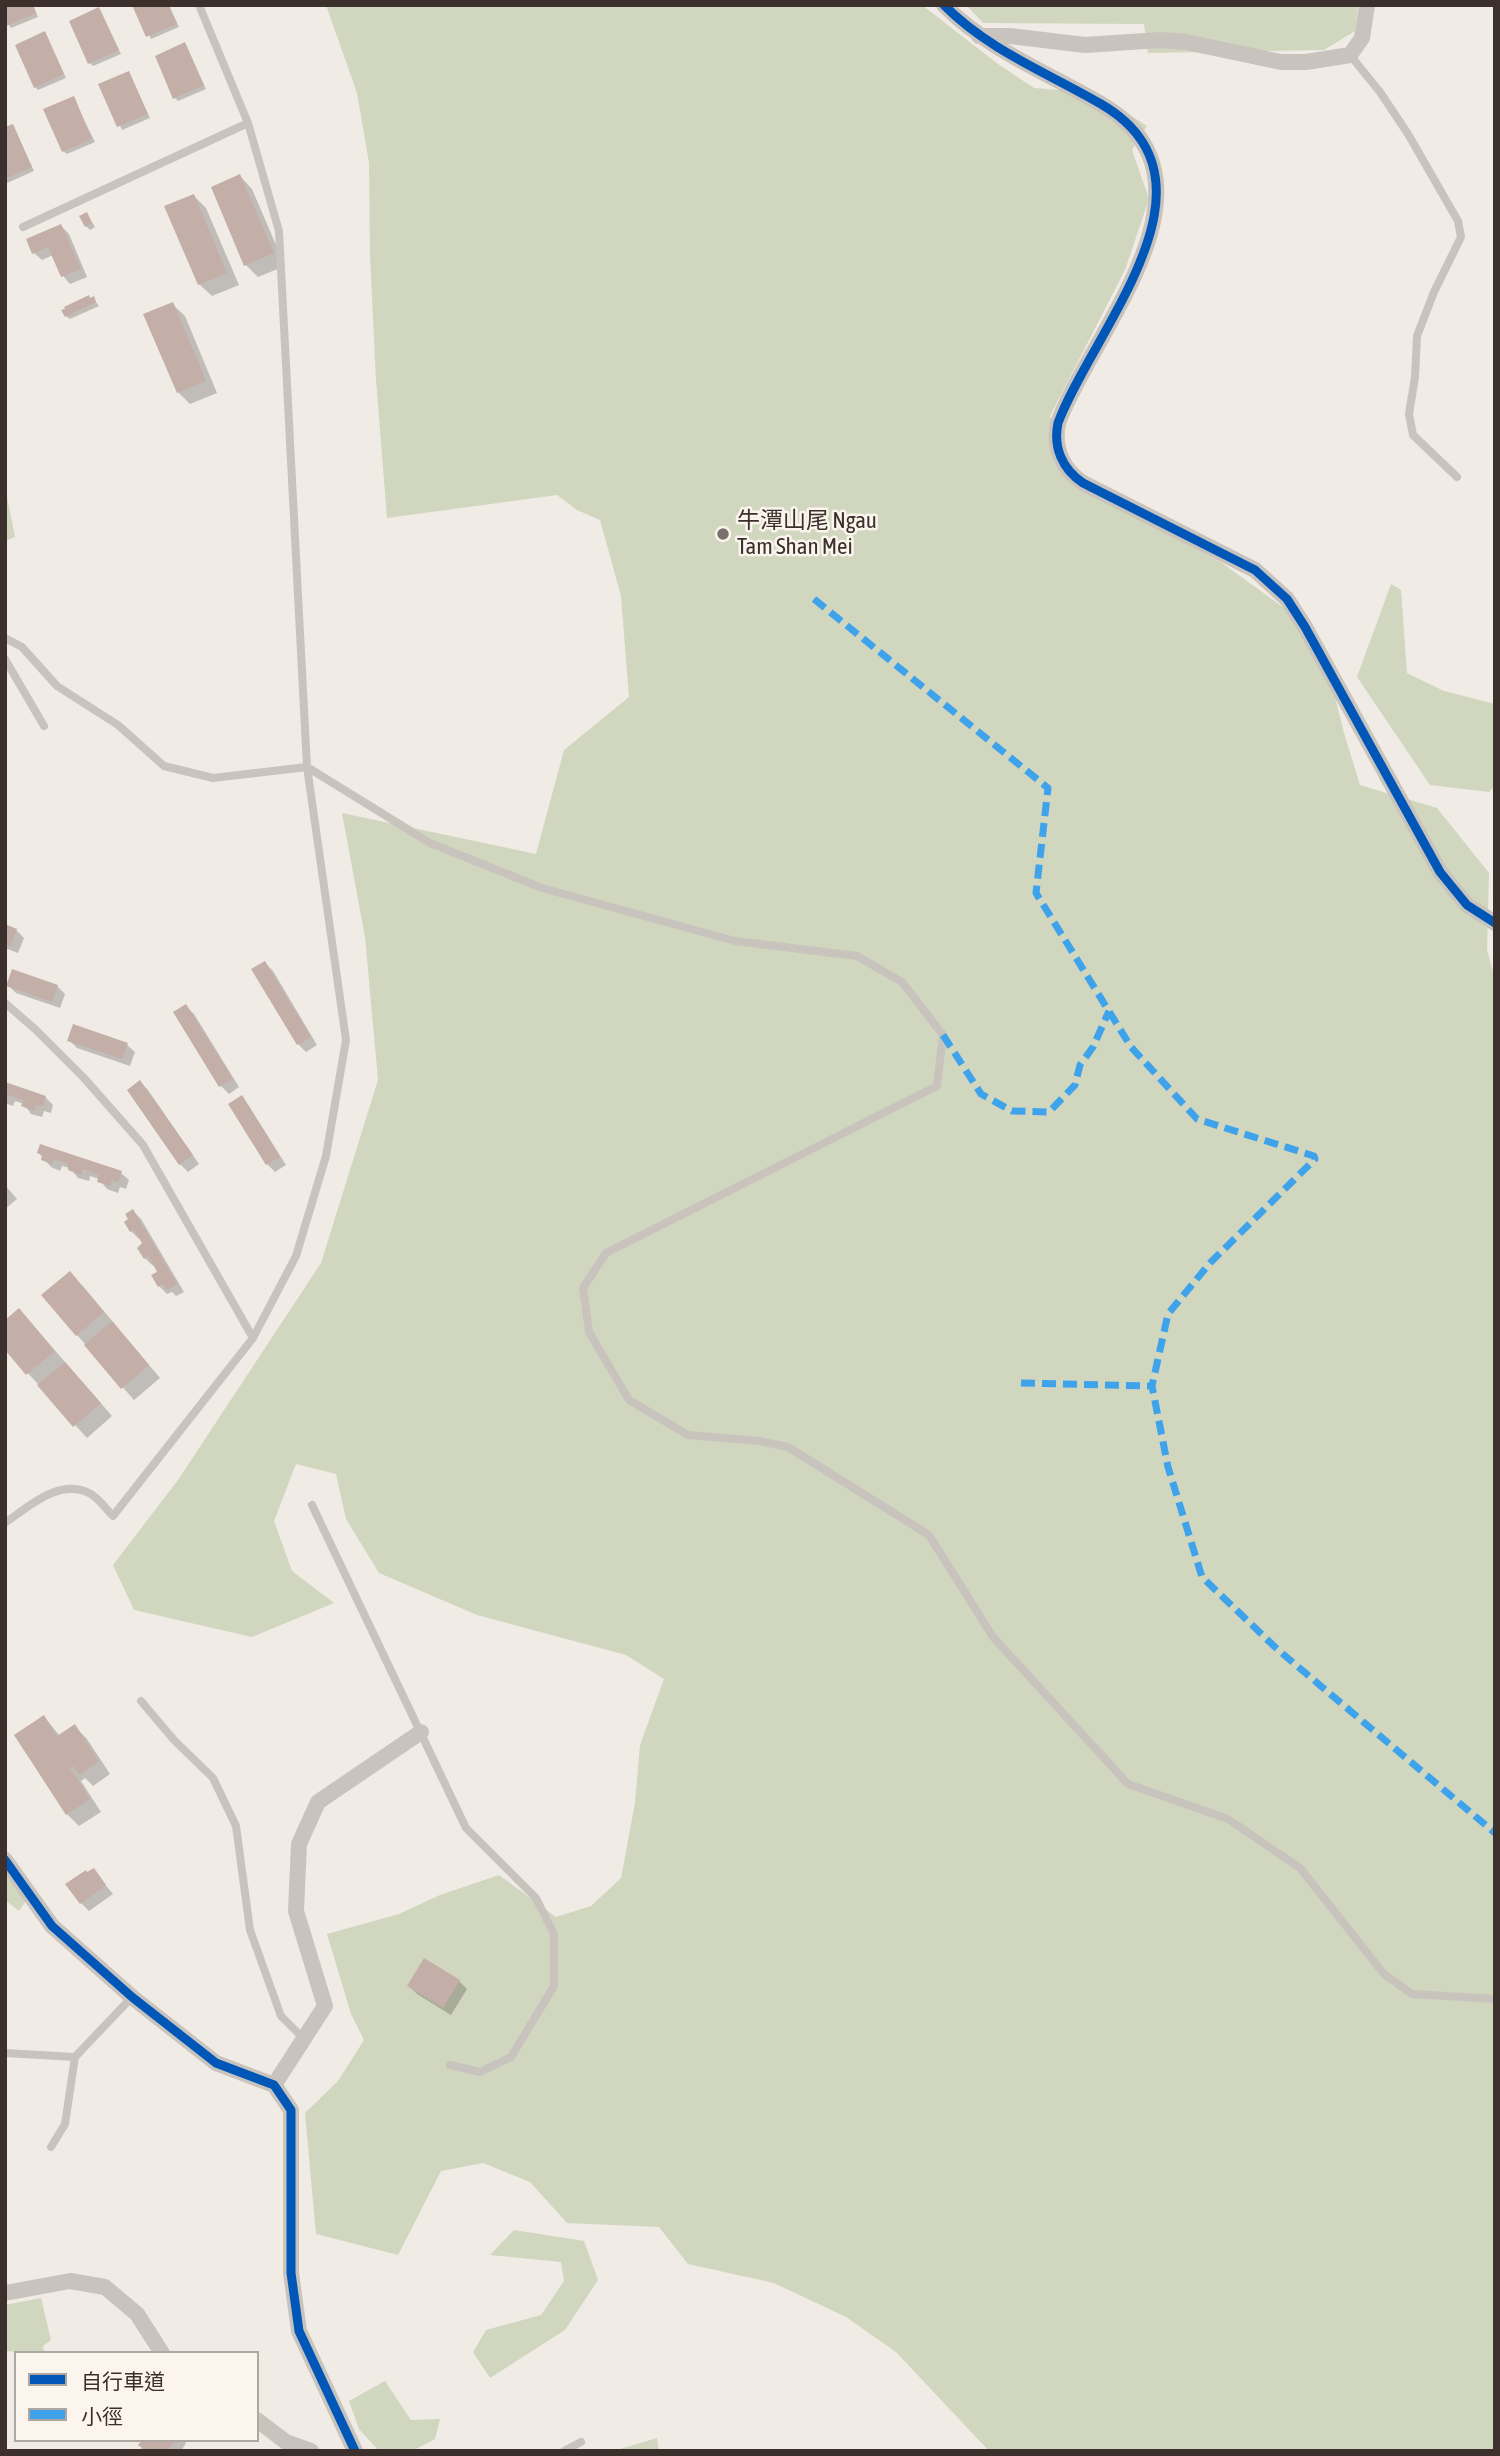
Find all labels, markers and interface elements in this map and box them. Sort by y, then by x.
place label: 牛潭山尾 Ngau Tam Shan Mei [737,507,877,561]
marker: 牛潭山尾 Ngau Tam Shan Mei [715,526,731,542]
legend [14,2351,259,2442]
text: 自行車道 [81,2369,165,2393]
text: 小徑 [81,2404,123,2428]

